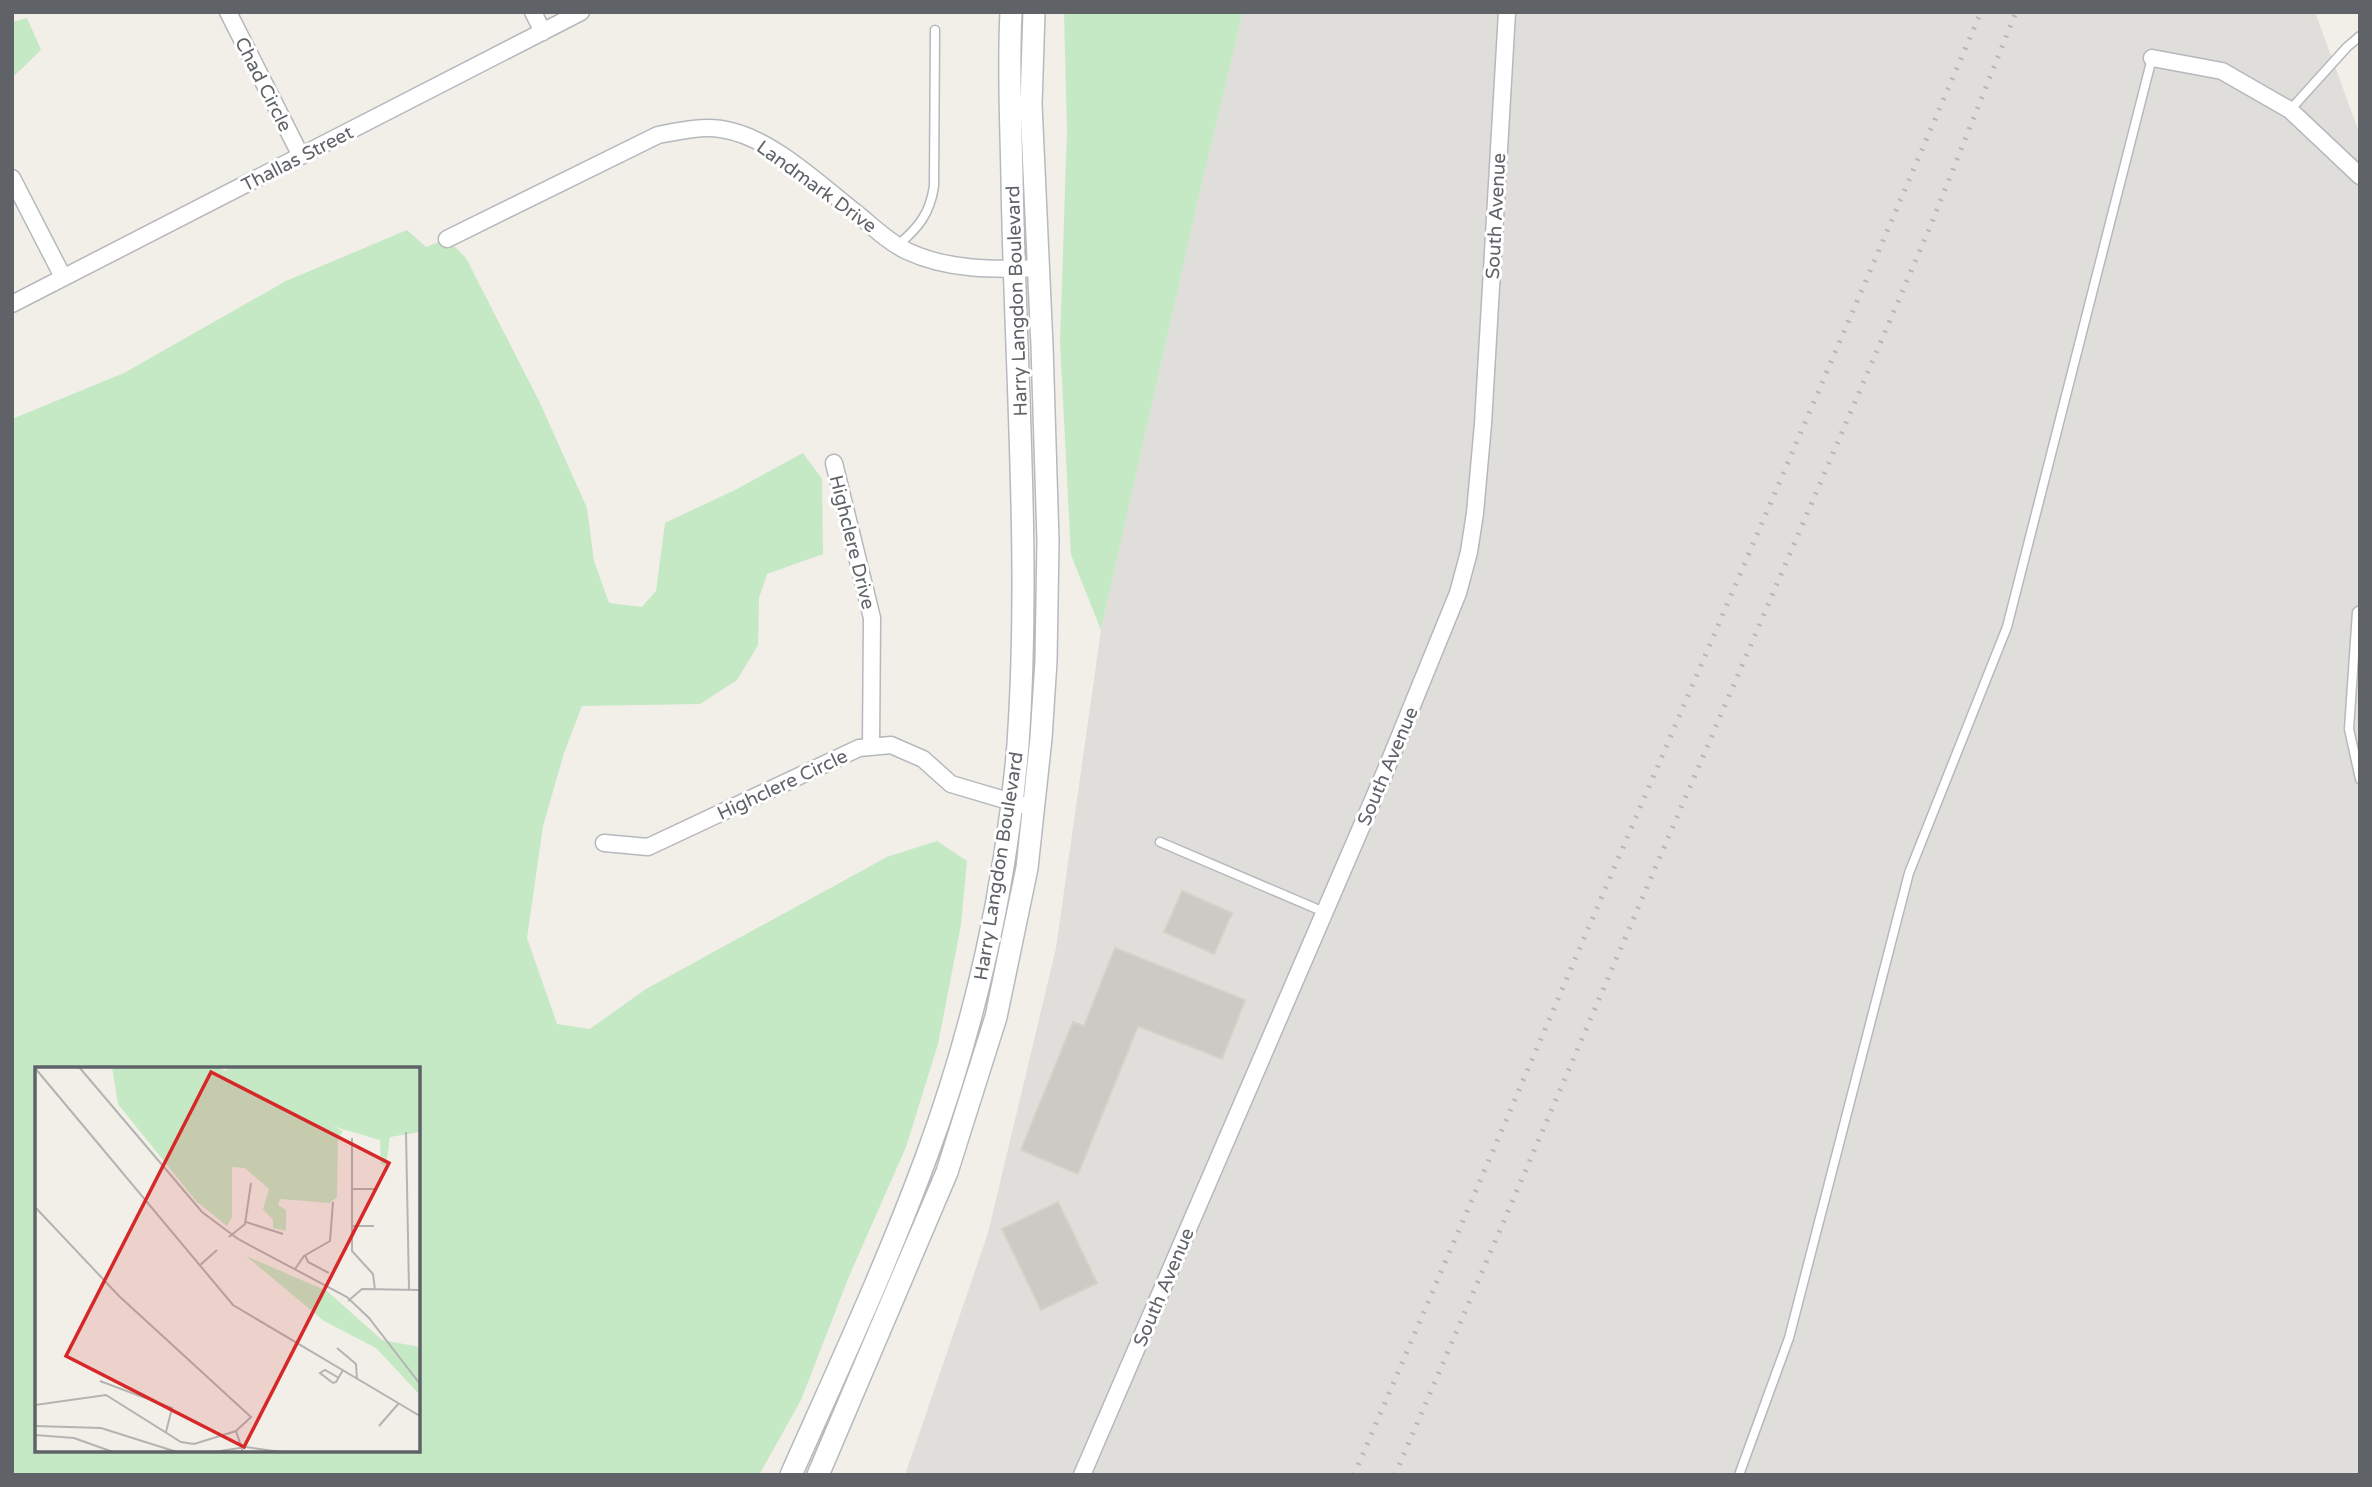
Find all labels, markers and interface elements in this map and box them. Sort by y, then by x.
street label: Chad Circle [230,34,296,135]
street label: Thallas Street [238,121,357,196]
street label: Landmark Drive [752,136,881,238]
street label: South Avenue [1482,152,1510,280]
street label: Harry Langdon Boulevard [1002,185,1032,417]
street label: Highclere Drive [825,473,879,612]
street label: South Avenue [1353,704,1423,829]
street label: Highclere Circle [714,745,851,825]
street label: Harry Langdon Boulevard [970,750,1028,982]
inset map [35,1067,420,1452]
street label: South Avenue [1129,1225,1199,1350]

